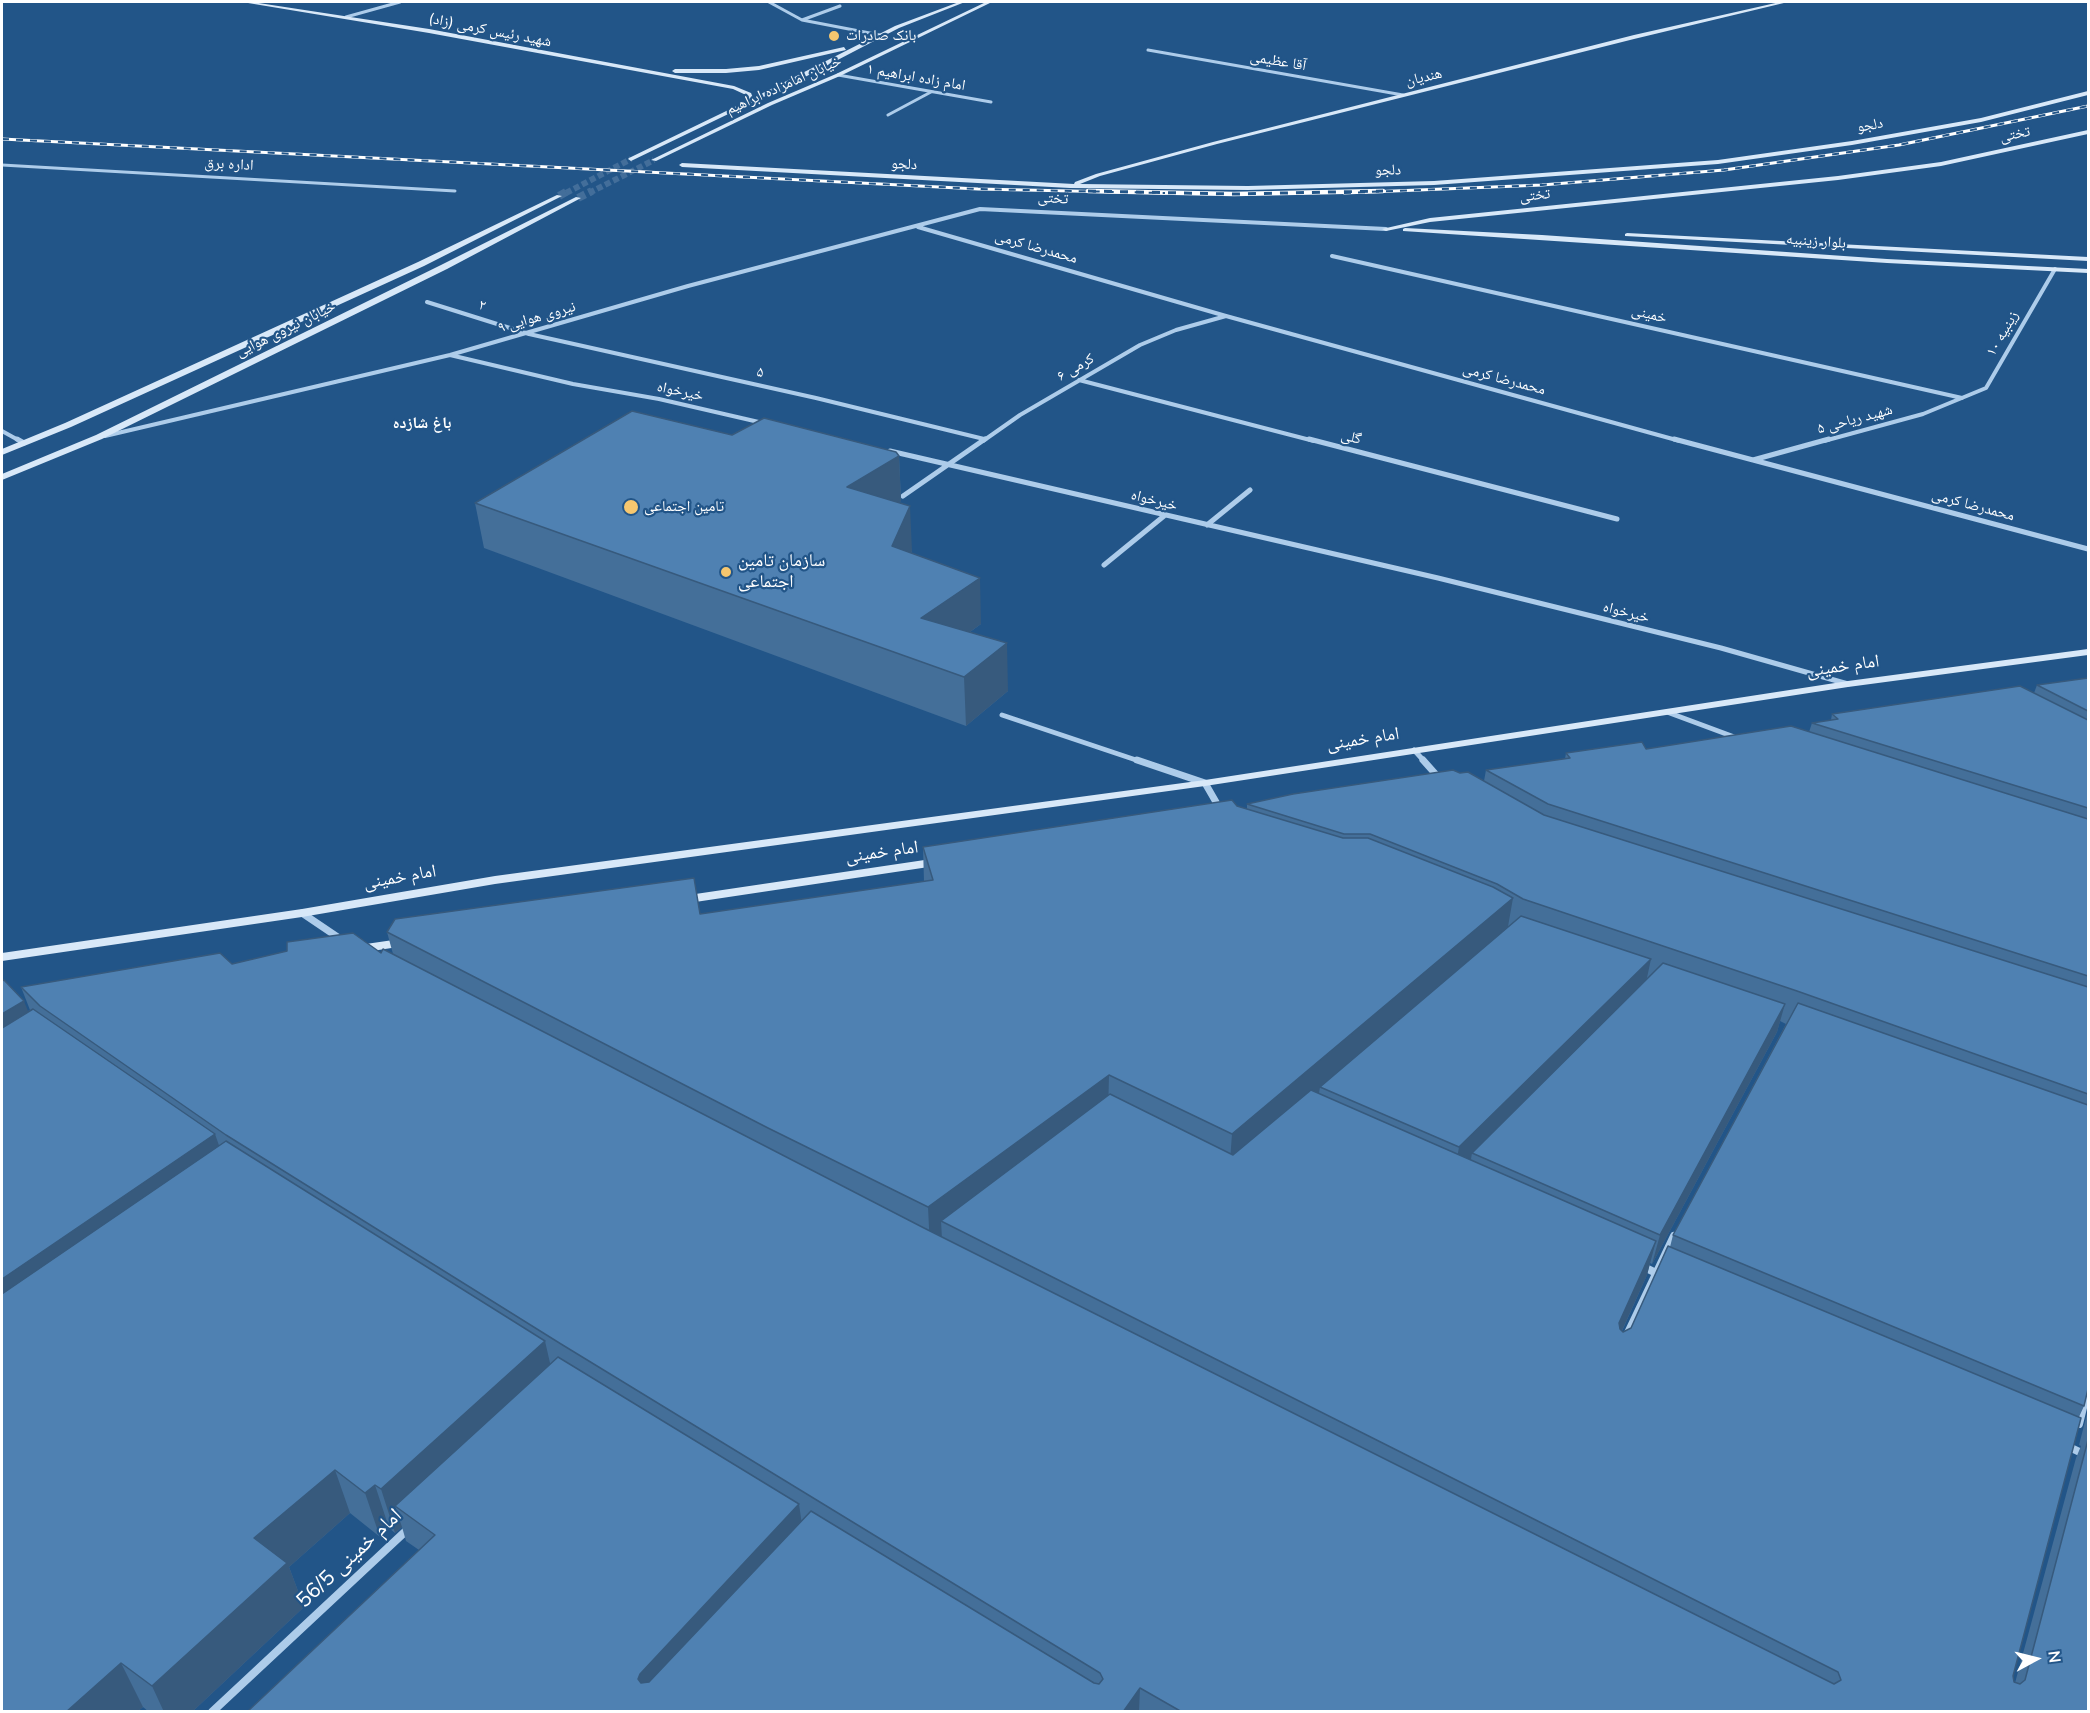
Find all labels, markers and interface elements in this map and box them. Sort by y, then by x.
street label: شهید رئیس کرمی (زاد) [427,10,553,52]
place label: بانک صادرات [846,27,916,45]
marker: بانک صادرات [827,29,841,43]
street label: آقا عظیمی [1249,48,1307,76]
street label: خیابان امامزاده ابراهیم [724,52,844,120]
street label: امام زاده ابراهیم ۱ [865,60,967,96]
street label: هندیان [1404,65,1444,91]
street label: دلجو [1855,115,1885,137]
street label: تختی [1998,123,2032,147]
street label: اداره برق [204,155,254,175]
street label: دلجو [890,155,918,175]
street label: دلجو [1374,162,1402,180]
street label: تختی [1519,185,1551,207]
street label: تختی [1037,189,1069,209]
street label: محمدرضا کرمی [993,228,1079,268]
street label: بلوار زینبیه [1785,231,1847,253]
street label: ۲ [476,296,488,316]
street label: خیابان نیروی هوایی [233,298,339,362]
street label: نیروی هوایی ۹ [496,298,578,338]
street label: خمینی [1630,302,1668,328]
street label: زینبیه ۱۰ [1983,308,2023,360]
street label: کرمی ۶ [1054,350,1098,386]
street label: محمدرضا کرمی [1461,360,1547,400]
street label: ۵ [755,363,765,383]
street label: خیرخواه [655,378,705,406]
street label: ۵ شهید ریاحی [1815,401,1895,439]
district label: باغ شازده [393,414,451,434]
street label: گلی [1339,427,1363,449]
street label: محمدرضا کرمی [1930,486,2016,526]
street label: خیرخواه [1129,487,1179,515]
marker: تامین اجتماعی [622,498,640,516]
place label: تامین اجتماعی [644,498,724,516]
place label: سازمان تامین اجتماعی [738,551,825,594]
marker: سازمان تامین اجتماعی [719,565,733,579]
street label: خیرخواه [1601,599,1651,627]
street label: امام خمینی [1805,651,1881,683]
street label: امام خمینی [1325,724,1401,756]
street label: امام خمینی [844,837,920,869]
street label: امام خمینی [362,861,438,895]
street label: امام خمینی 56/5 [292,1504,408,1614]
north arrow [2006,1629,2066,1689]
text: N [2042,1650,2066,1664]

